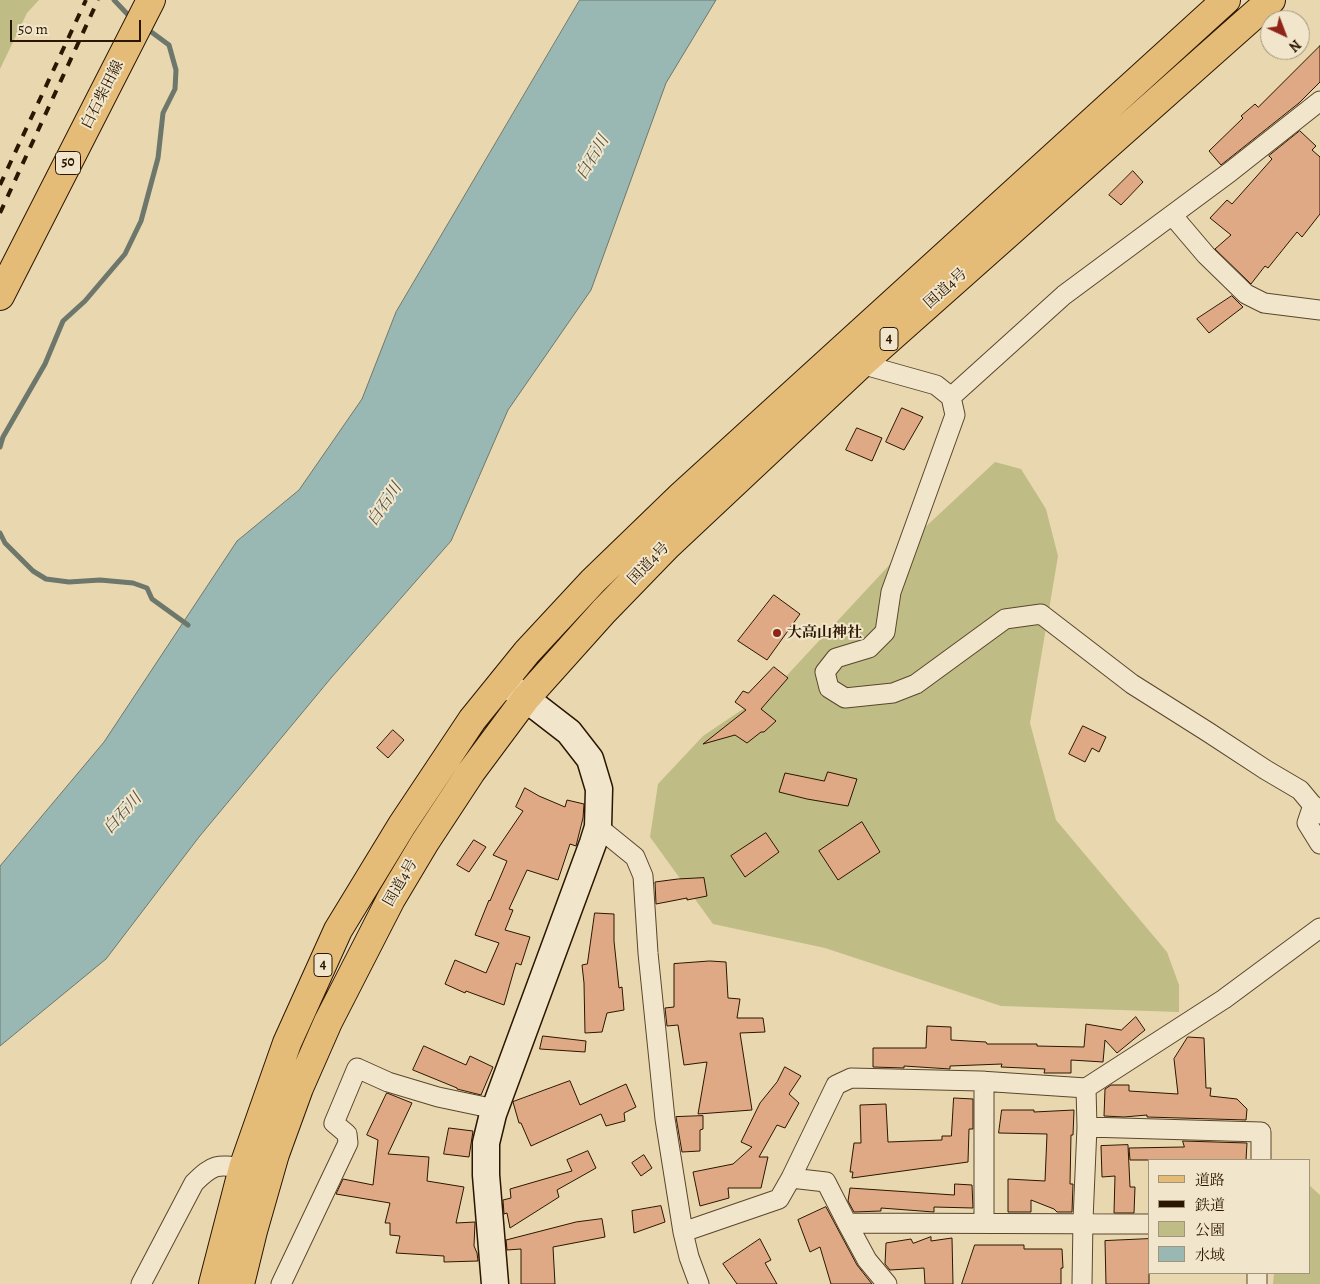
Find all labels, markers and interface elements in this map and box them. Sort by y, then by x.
scale bar [12,10,144,42]
north arrow [1260,10,1310,60]
text: 50 m [18,19,48,39]
text: N [1285,35,1305,56]
street label: 白石柴田線 [78,58,128,132]
water label: 白石川 [572,132,614,184]
road number: 50 [56,152,80,174]
street label: 国道4号 [921,265,971,313]
road number: 4 [880,328,898,350]
water label: 白石川 [364,480,406,530]
street label: 国道4号 [625,539,673,589]
place label: 大高山神社 [787,624,862,642]
marker: 大高山神社 [771,627,783,639]
water label: 白石川 [100,790,146,838]
street label: 国道4号 [380,856,422,910]
road number: 4 [314,954,332,976]
legend [1148,1159,1310,1274]
text: 道路 [1195,1170,1225,1190]
text: 鉄道 [1195,1195,1225,1215]
text: 公園 [1195,1220,1225,1240]
text: 水域 [1195,1245,1225,1265]

